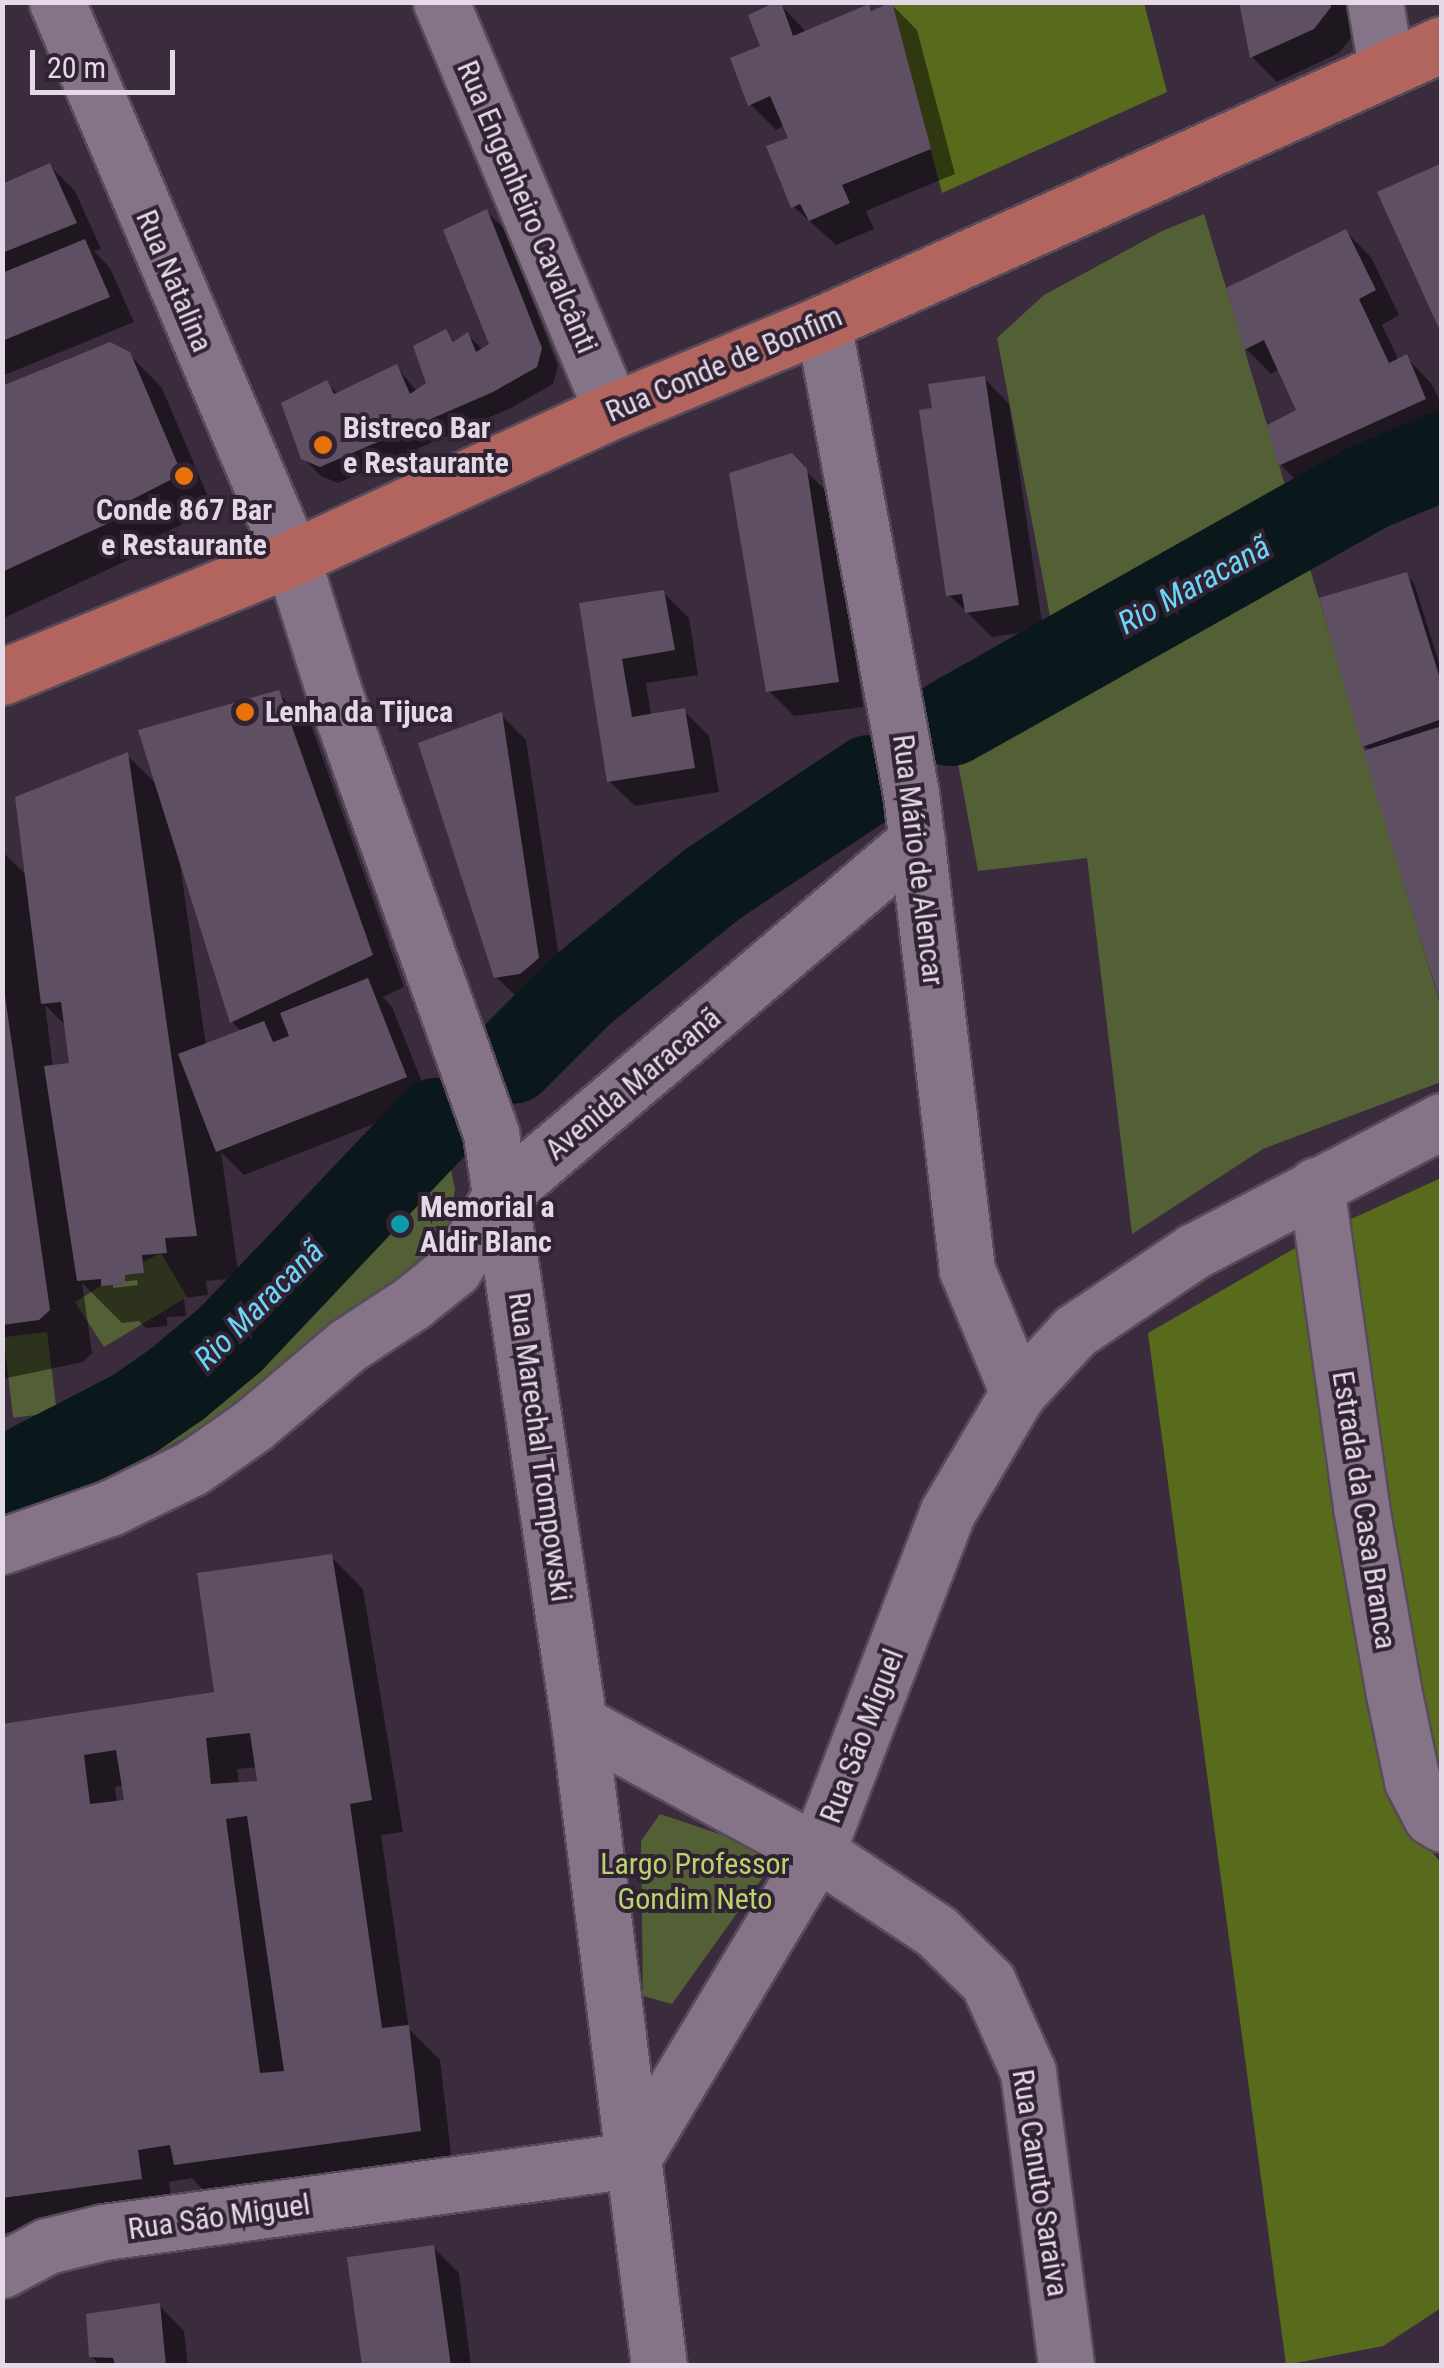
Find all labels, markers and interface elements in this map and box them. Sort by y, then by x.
scale bar [35,30,180,92]
text: 20 m [47,50,106,85]
street label: Rua Engenheiro Cavalcânti [449,55,605,359]
street label: Rua Natalina [128,205,220,357]
street label: Rua Conde de Bonfim [600,298,848,430]
place label: Bistreco Bar e Restaurante [343,410,509,480]
marker: Bistreco Bar e Restaurante [312,434,334,456]
marker: Conde 867 Bar e Restaurante [173,465,195,487]
place label: Conde 867 Bar e Restaurante [96,492,272,562]
water label: Rio Maracanã [1111,528,1277,642]
place label: Lenha da Tijuca [265,694,454,730]
marker: Lenha da Tijuca [234,701,256,723]
street label: Rua Mário de Alencar [885,732,951,988]
street label: Avenida Maracanã [538,1000,728,1168]
place label: Memorial a Aldir Blanc [420,1189,555,1260]
marker: Memorial a Aldir Blanc [389,1213,411,1235]
water label: Rio Maracanã [186,1232,332,1378]
street label: Rua Marechal Trompowski [500,1290,580,1604]
street label: Estrada da Casa Branca [1324,1368,1404,1652]
street label: Rua São Miguel [812,1644,912,1828]
park label: Largo Professor Gondim Neto [600,1846,790,1916]
street label: Rua Canuto Saraiva [1004,2067,1076,2299]
street label: Rua São Miguel [126,2186,312,2248]

